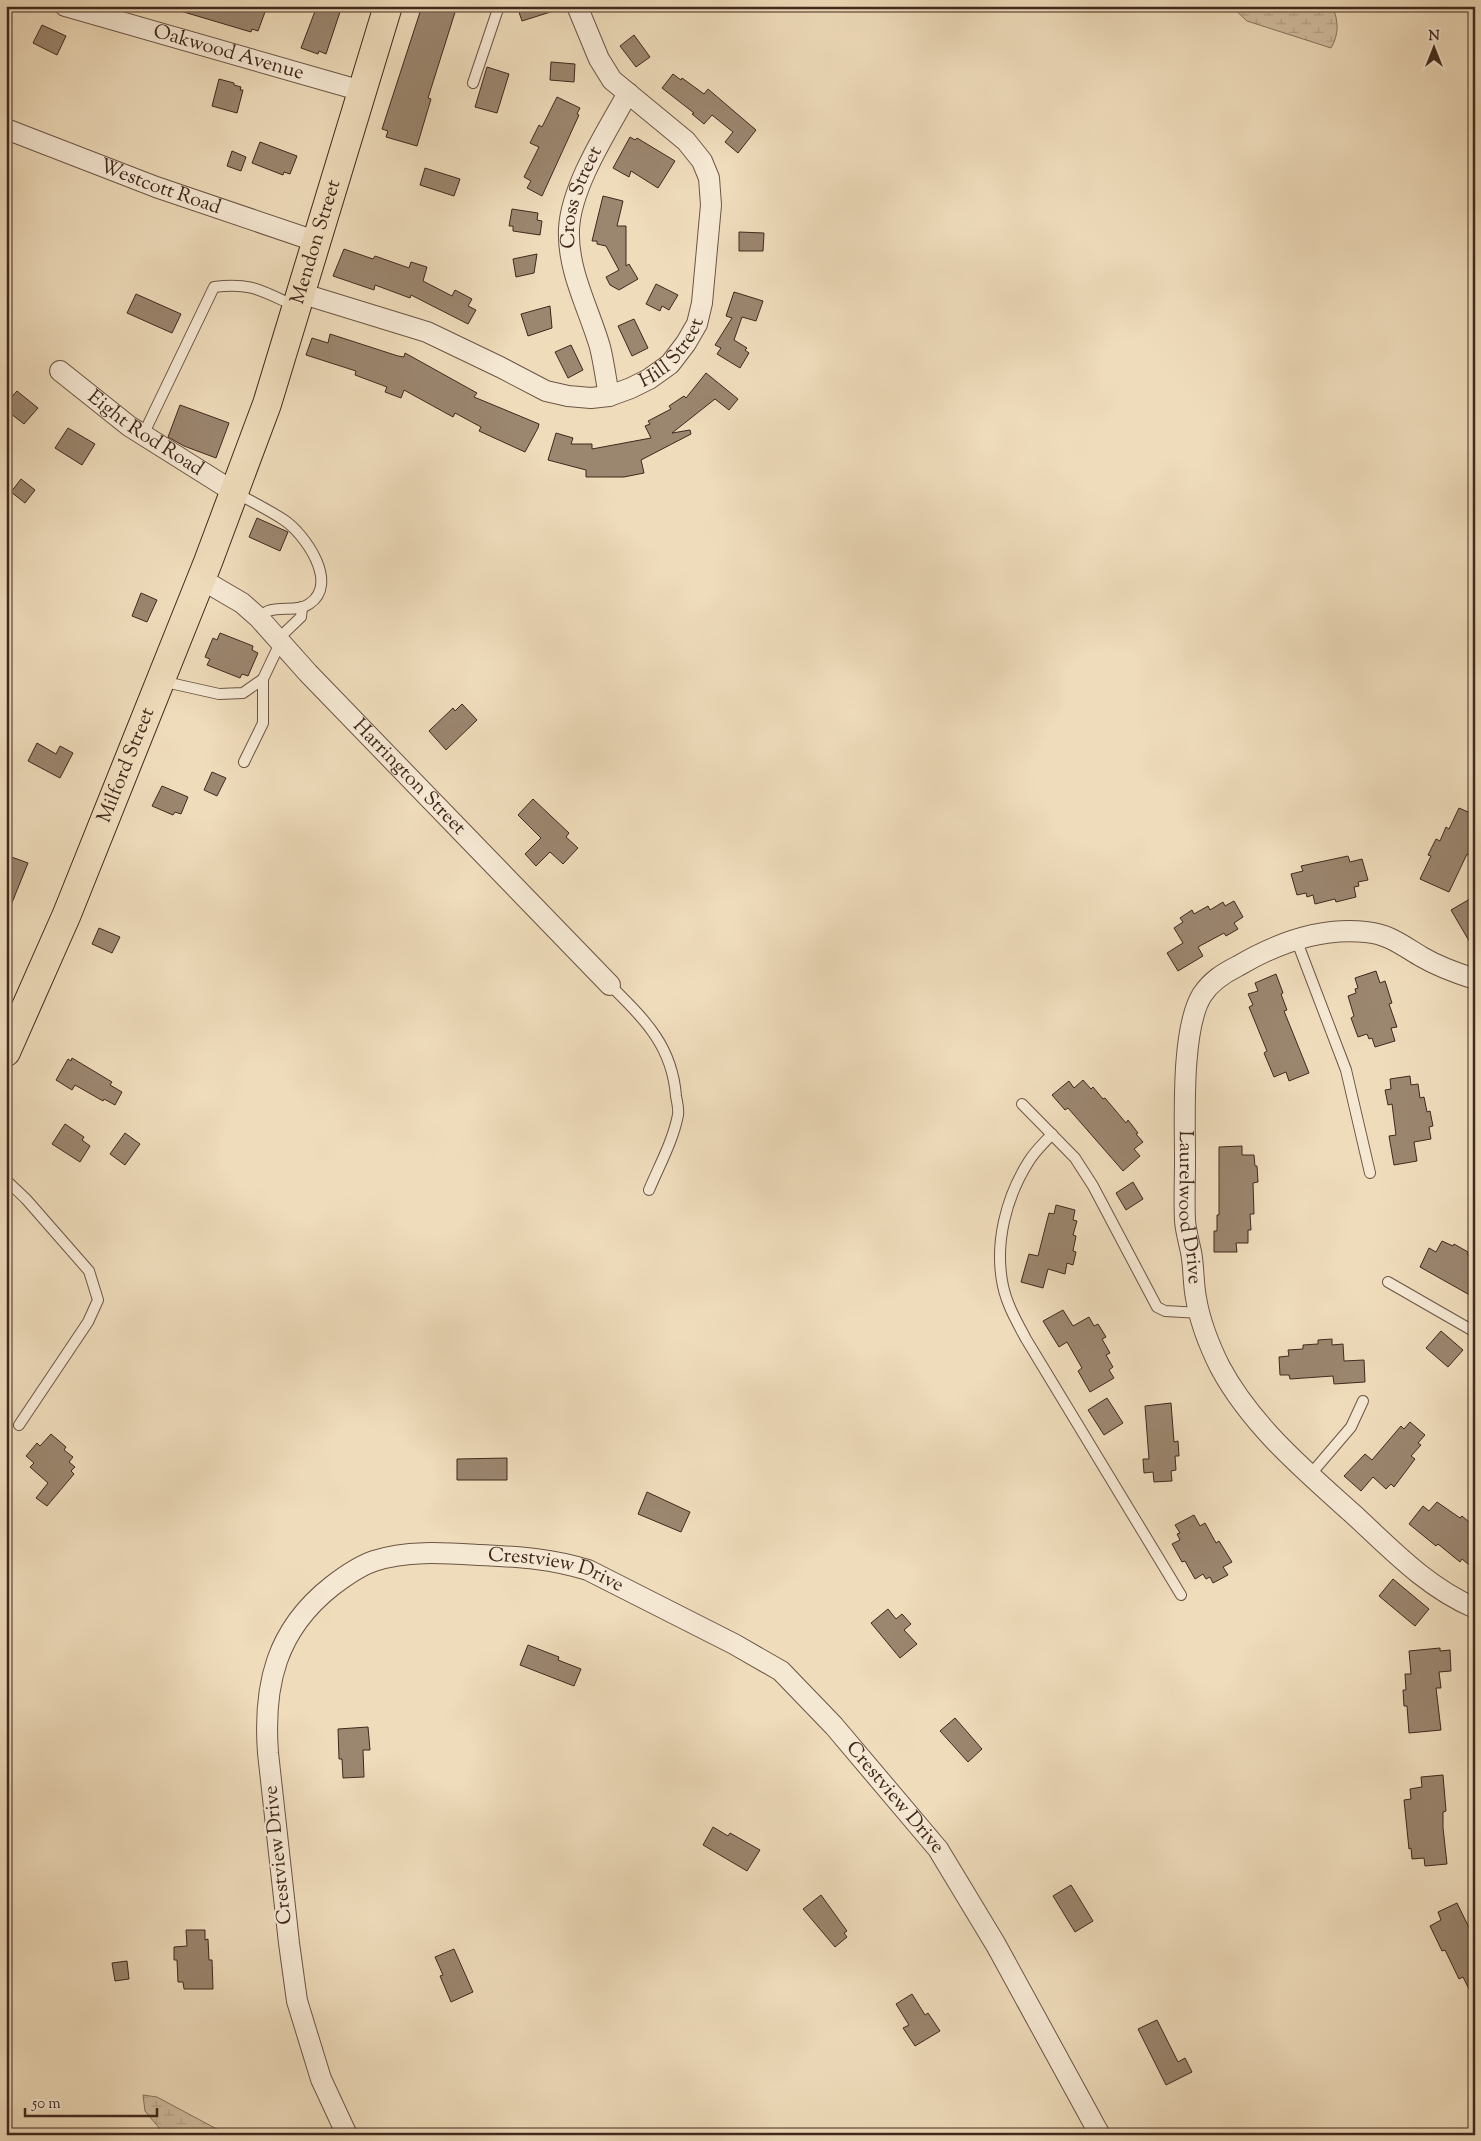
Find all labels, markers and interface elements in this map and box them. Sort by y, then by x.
street label: Oakwood Avenue [150,17,307,88]
north arrow [1408,22,1458,72]
text: N [1428,27,1440,47]
street label: Cross Street [554,141,610,249]
street label: Westcott Road [95,152,225,223]
street label: Mendon Street [284,176,349,308]
street label: Hill Street [634,315,712,396]
street label: Eight Rod Road [81,384,209,484]
street label: Milford Street [90,703,163,827]
street label: Harrington Street [346,712,472,842]
street label: Laurelwood Drive [1170,1130,1209,1285]
street label: Crestview Drive [487,1541,629,1600]
street label: Crestview Drive [838,1735,951,1861]
street label: Crestview Drive [257,1784,301,1926]
scale bar [25,2086,158,2118]
text: 50 m [31,2094,61,2115]

